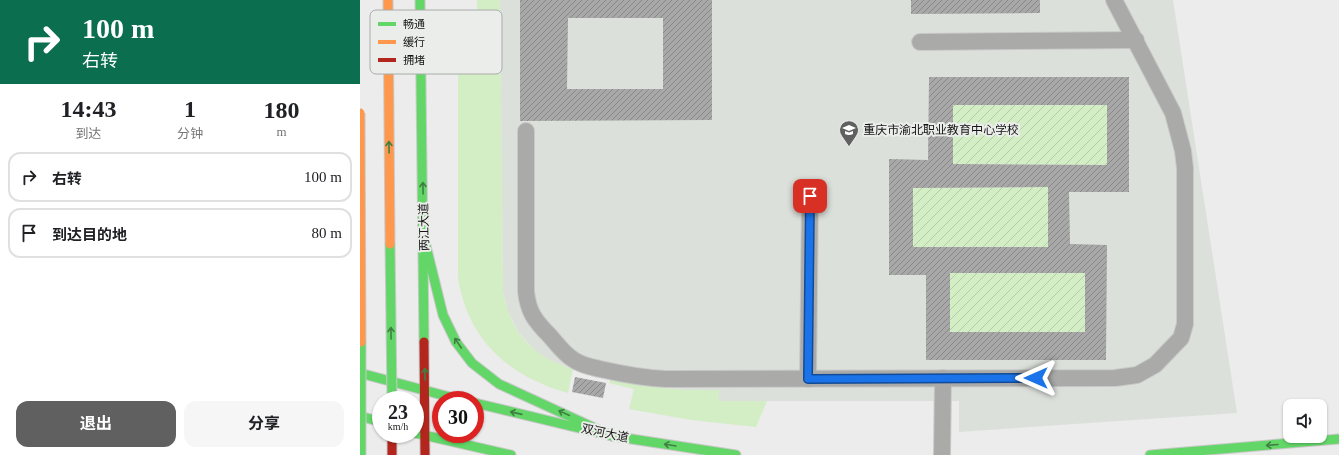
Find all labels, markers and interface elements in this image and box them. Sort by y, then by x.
legend [370,10,502,74]
text: 100 m [82,13,154,44]
icon: right [16,16,68,68]
text: 畅通 [403,18,425,30]
text: 缓行 [403,36,425,48]
text: 右转 [82,51,118,71]
text: 拥堵 [403,54,425,66]
text: 14:43 [60,96,116,122]
text: 1 [184,96,196,122]
text: 180 [263,97,299,123]
school or university icon: 重庆市渝北职业教育中心学校 [838,119,860,147]
place label: 重庆市渝北职业教育中心学校 [863,123,1019,137]
text: m [276,124,287,139]
text: 到达 [75,126,101,141]
text: 分钟 [177,126,203,141]
one-way arrow [385,141,393,154]
icon: right [18,166,40,188]
text: 100 m [304,169,342,185]
text: 右转 [52,171,82,187]
pin [793,179,827,213]
one-way arrow [419,182,427,195]
icon: arrive [799,185,821,207]
street label: 两江大道 [417,203,431,251]
icon: arrive [18,222,40,244]
text: 80 m [312,225,342,241]
text: 到达目的地 [52,227,127,243]
one-way arrow [387,327,395,340]
one-way arrow [454,338,462,349]
position arrow [1015,357,1057,399]
one-way arrow [421,368,429,381]
speed limit sign: 30 [432,391,484,443]
map controls [1283,399,1327,443]
button: sound [1283,399,1327,443]
button: 退出 [16,401,176,447]
button: 分享 [184,401,344,447]
text: 23 [388,401,408,423]
one-way arrow [509,409,522,416]
one-way arrow [559,409,571,416]
text: km/h [388,421,408,432]
street label: 双河大道 [580,421,630,445]
one-way arrow [664,441,677,449]
one-way arrow [1266,441,1279,448]

